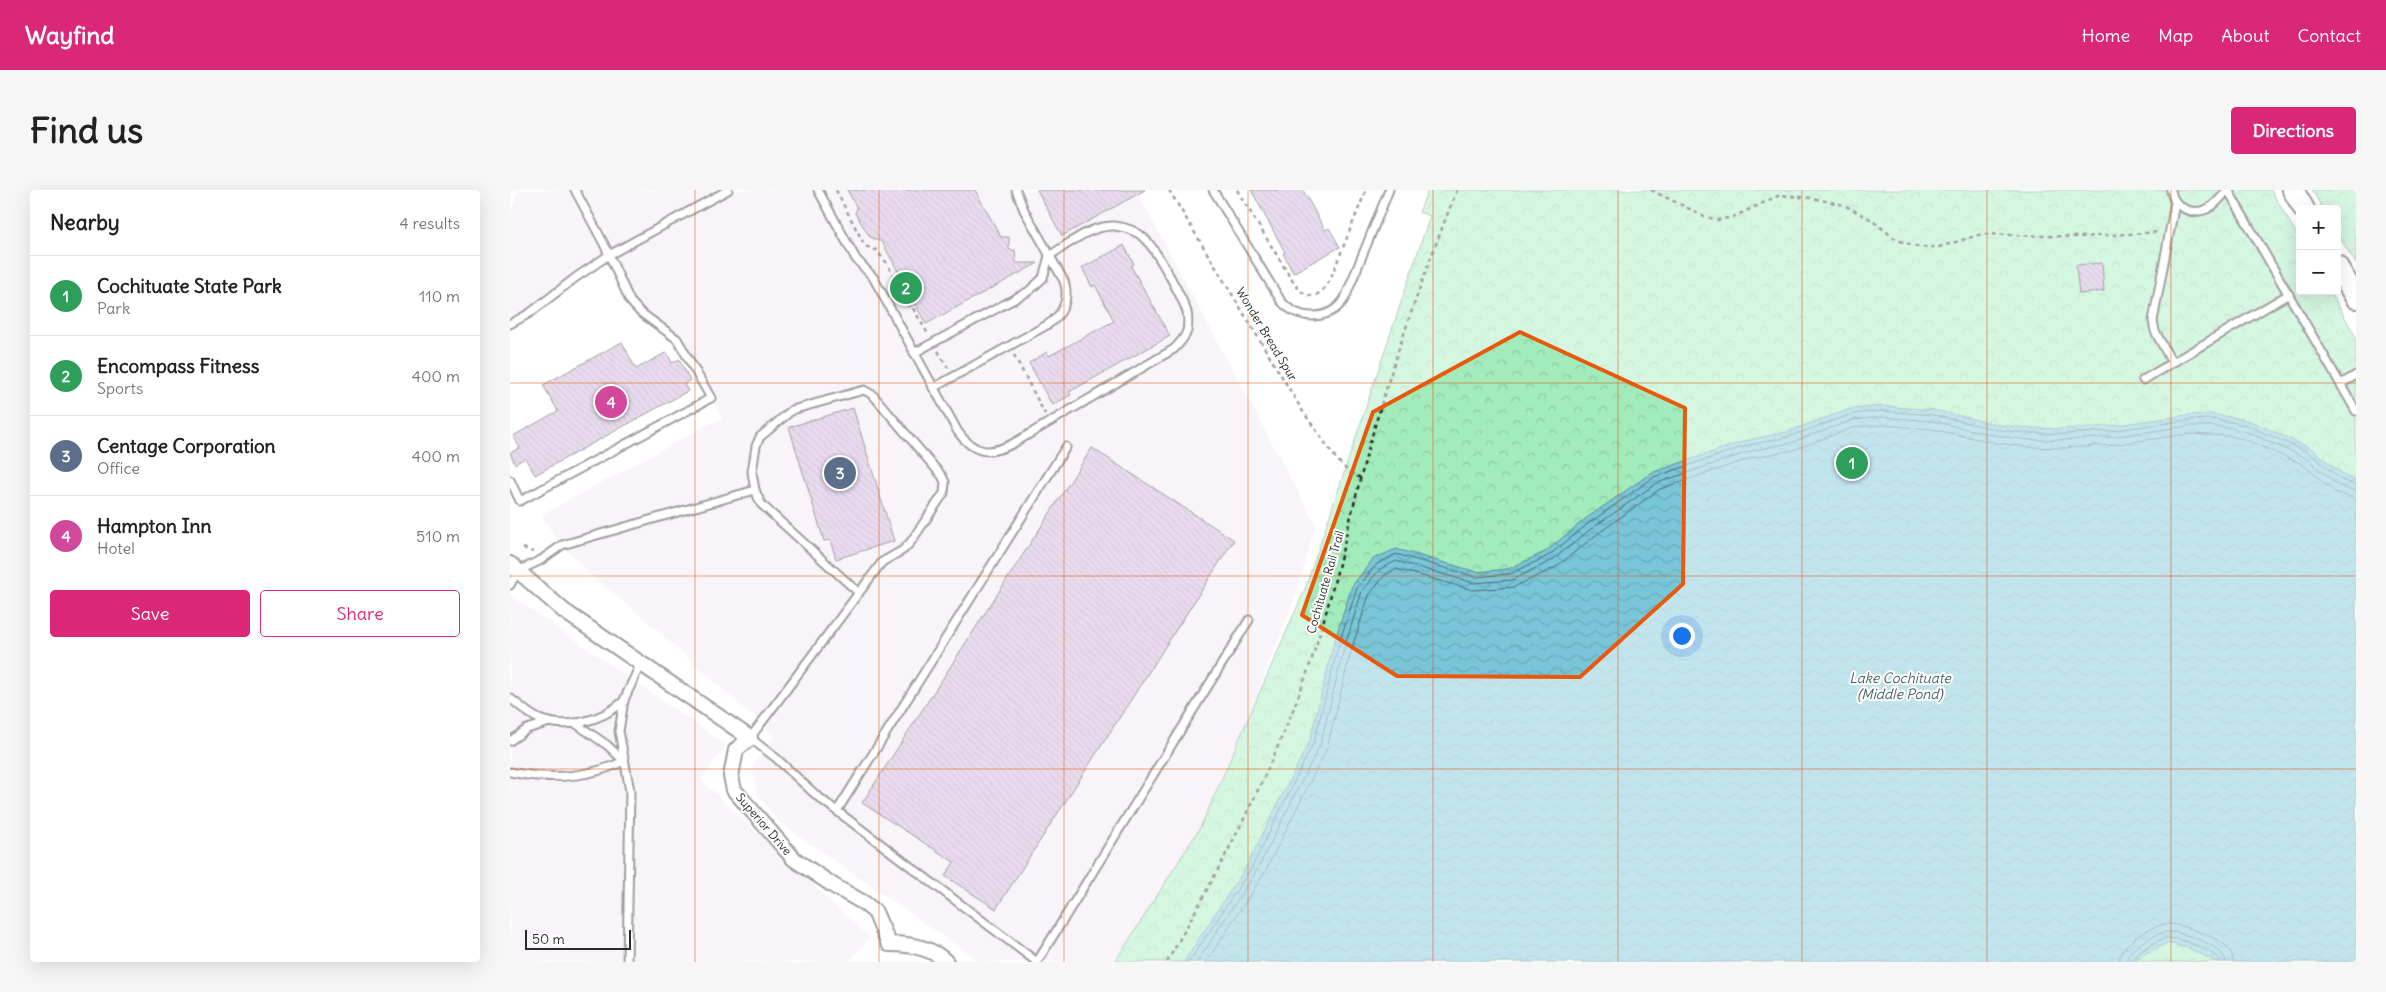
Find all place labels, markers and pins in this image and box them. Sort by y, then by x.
pin: 2 [890,269,922,307]
pin: 4 [595,383,627,421]
pin: 1 [1836,444,1868,482]
pin: 3 [824,454,856,492]

